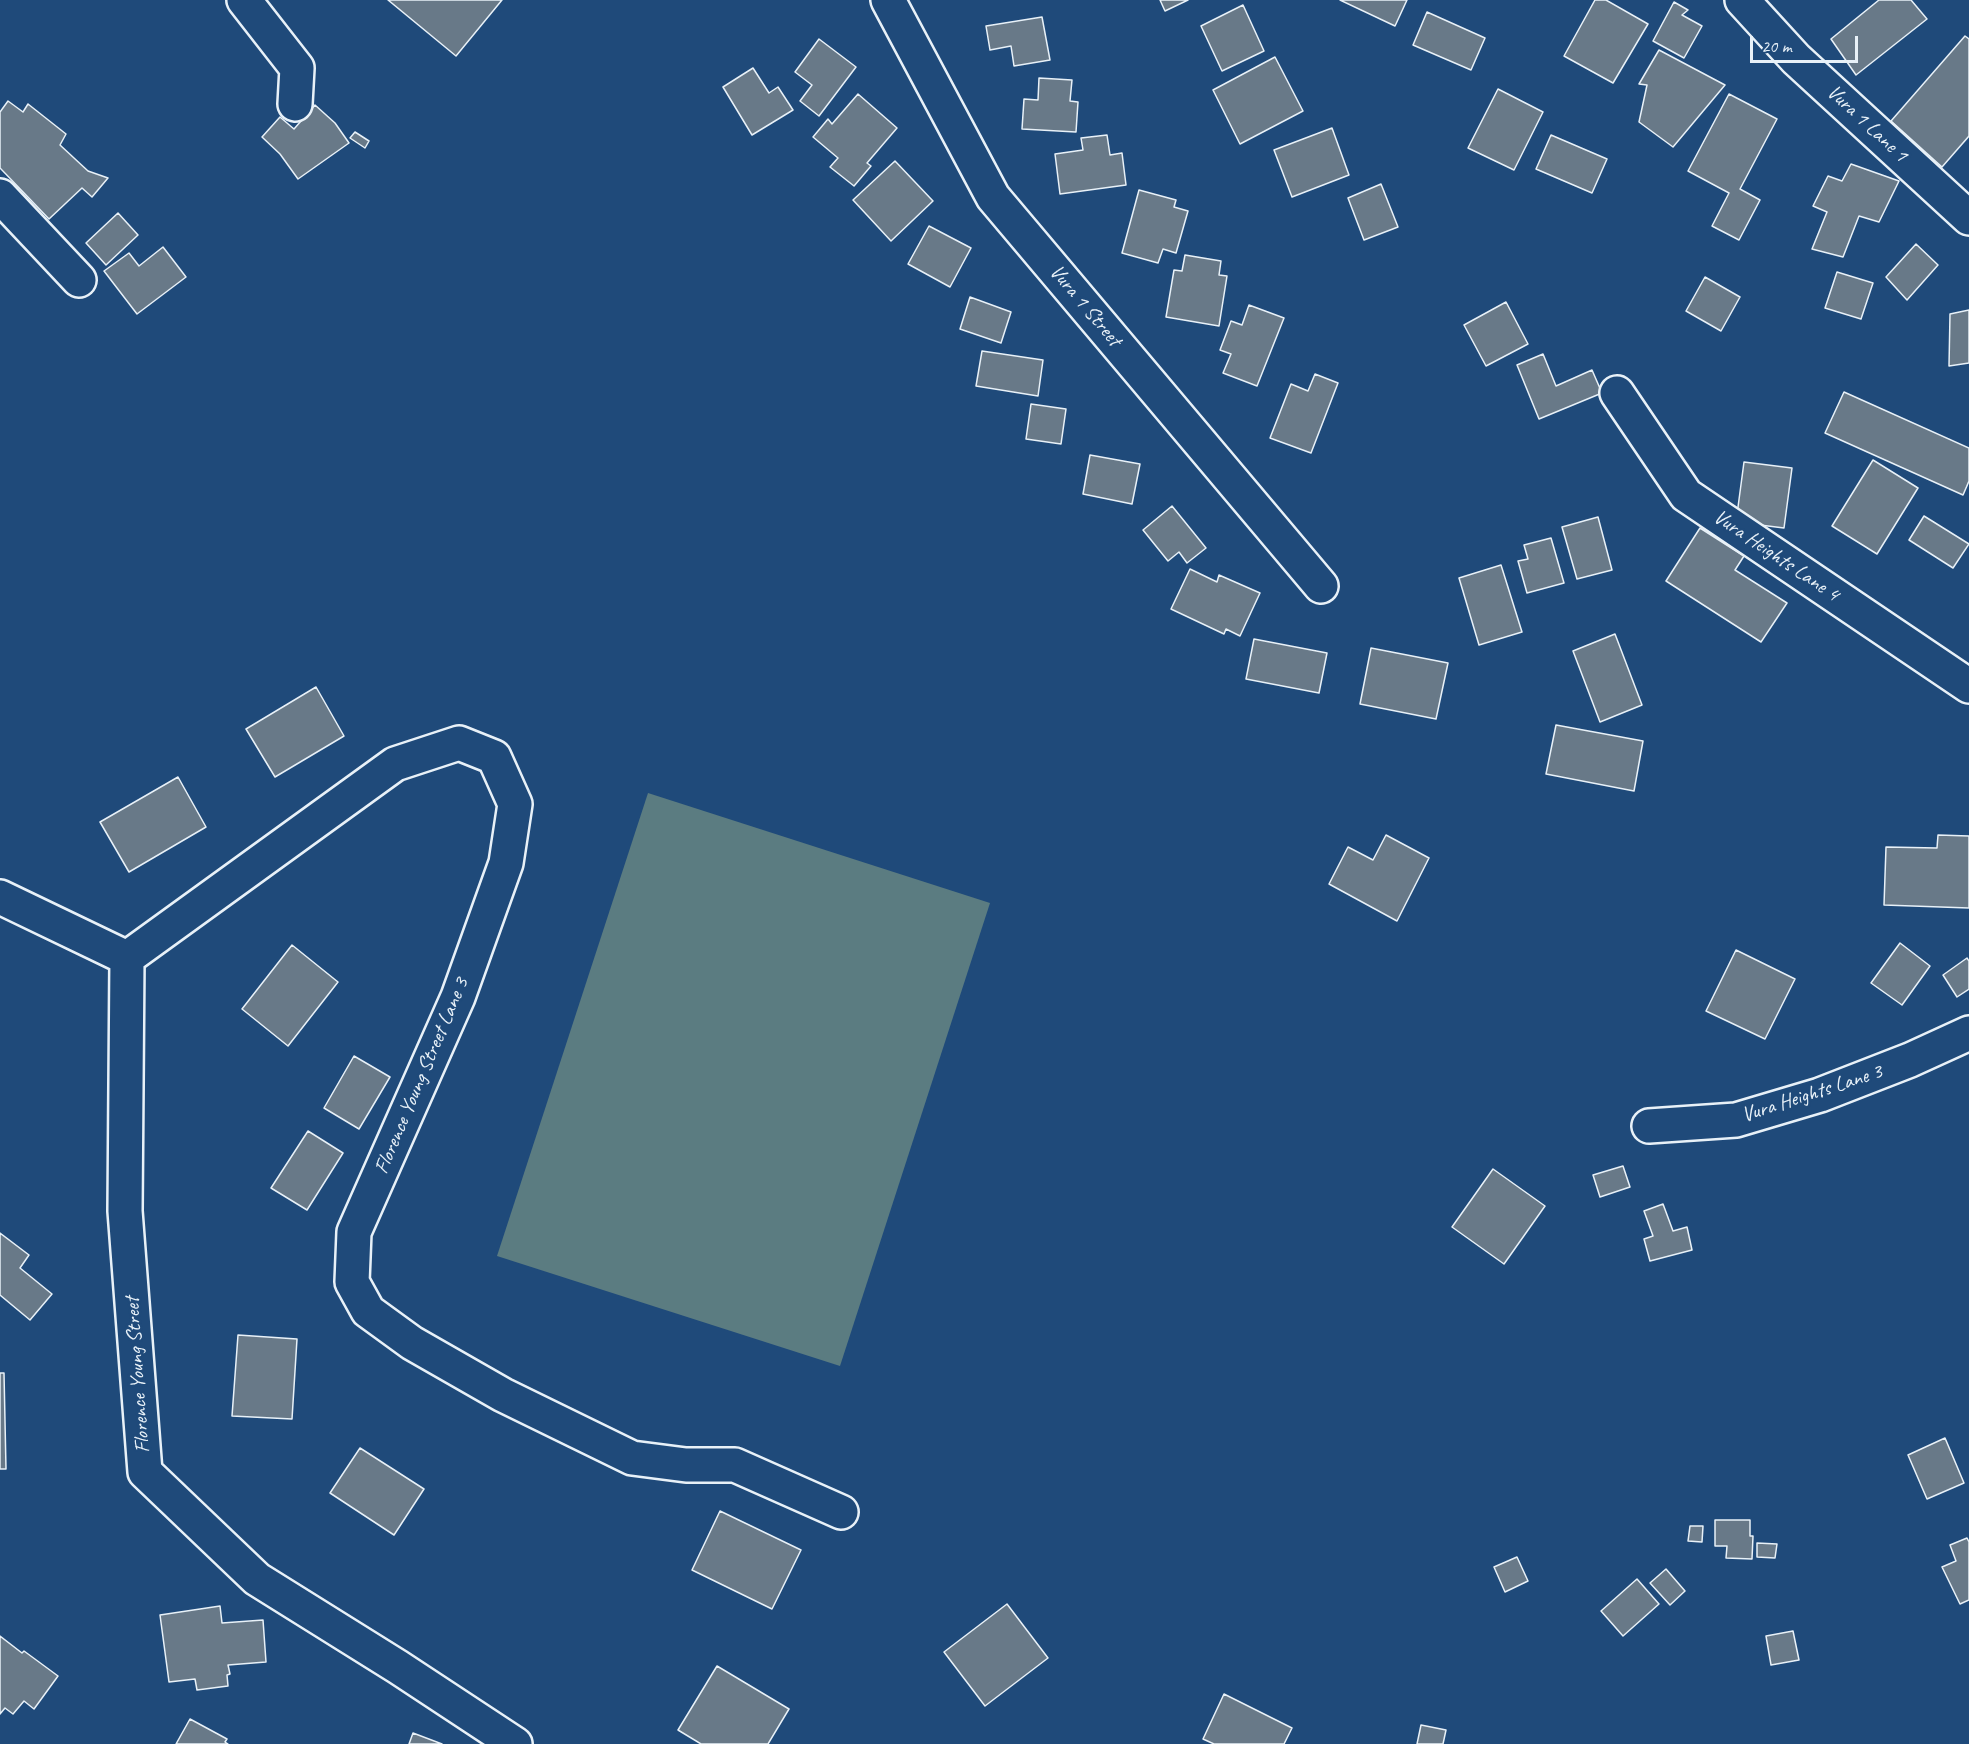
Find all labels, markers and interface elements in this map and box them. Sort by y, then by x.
scale bar [1753,24,1861,62]
text: 20 m [1761,35,1792,57]
street label: Vura 1 Lane 1 [1821,80,1913,168]
street label: Vura 1 Street [1044,260,1126,352]
street label: Vura Heights Lane 4 [1708,505,1844,607]
street label: Florence Young Street Lane 3 [369,974,475,1178]
street label: Vura Heights Lane 3 [1739,1059,1885,1129]
street label: Florence Young Street [120,1296,156,1454]

